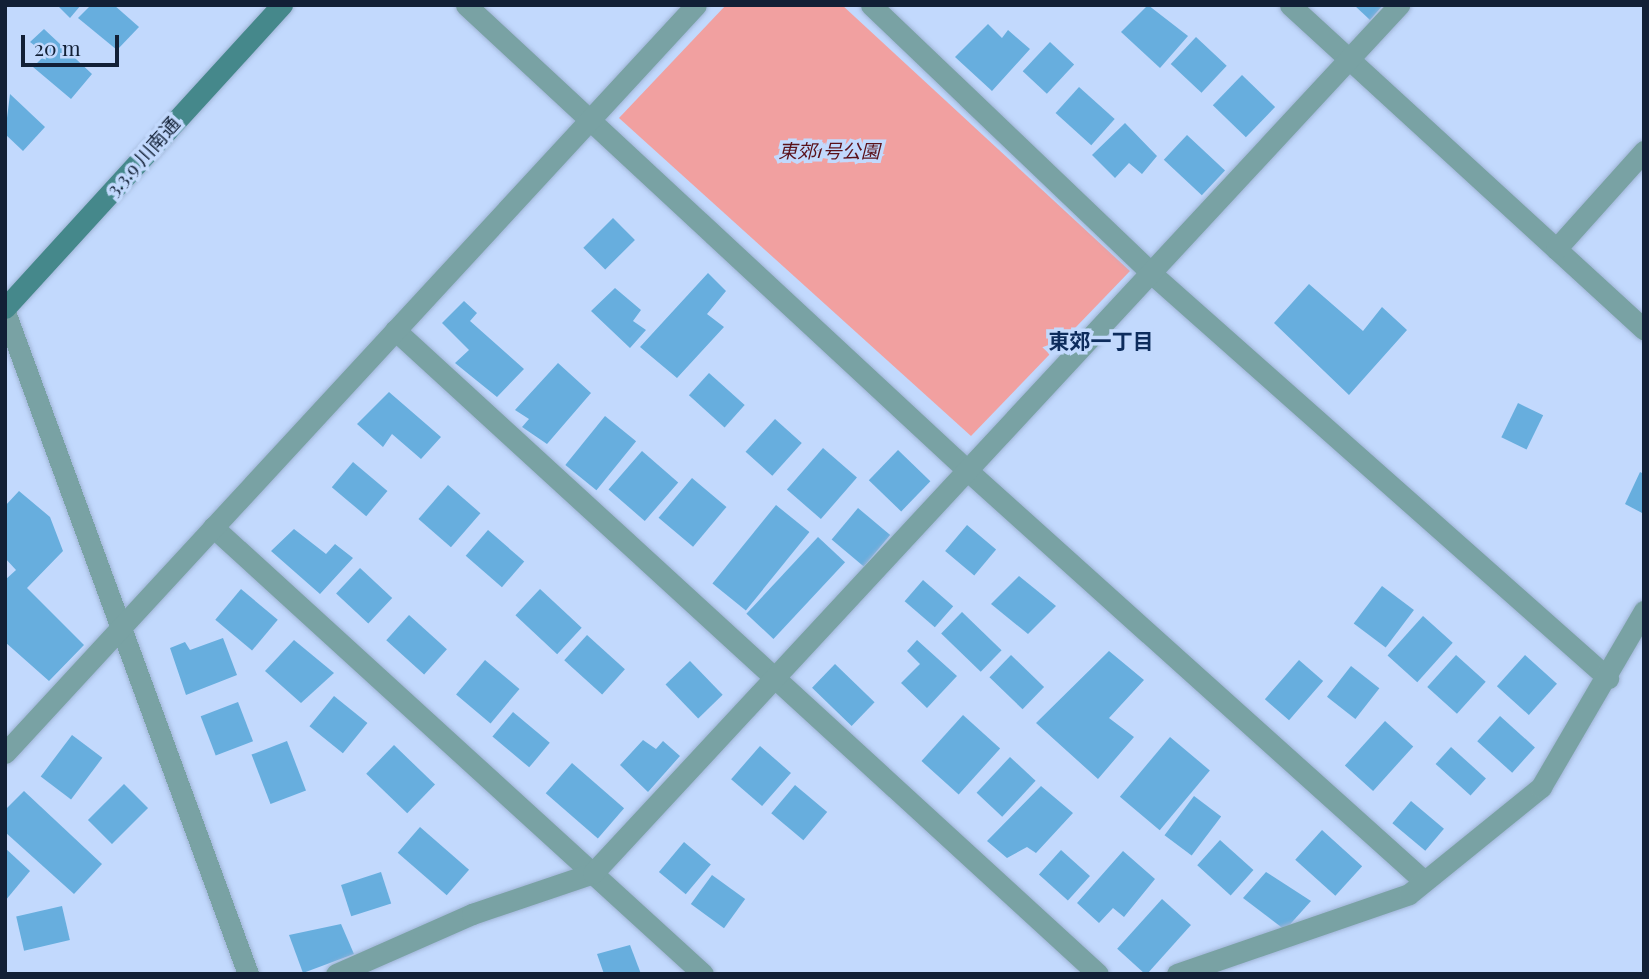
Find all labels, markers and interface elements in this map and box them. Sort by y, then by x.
scale bar [24,21,122,65]
text: 20 m [34,33,81,61]
street label: 3.3.9 川南通 [102,112,184,200]
park label: 東郊1号公園 [778,140,880,162]
district label: 東郊一丁目 [1049,327,1153,353]

